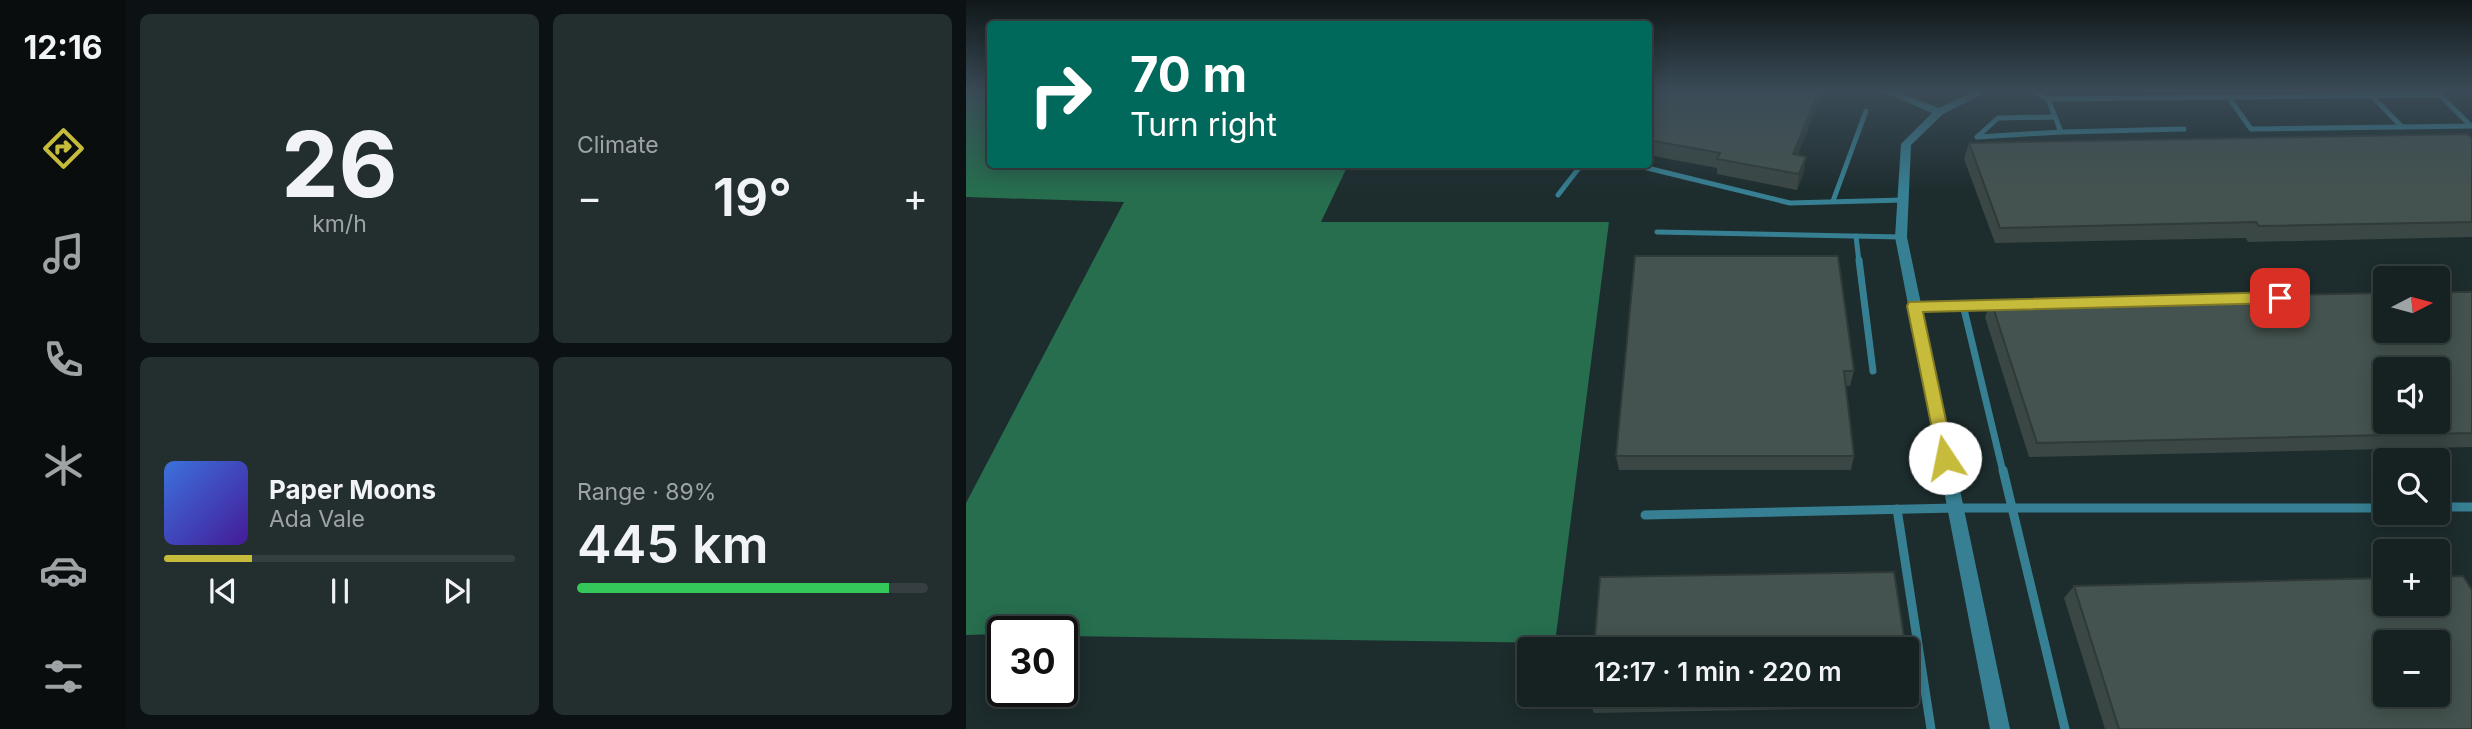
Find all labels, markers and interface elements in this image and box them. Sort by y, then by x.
text: 12:16 [23,28,103,67]
text: 70 m [1130,45,1247,104]
icon: right [1015,49,1106,140]
text: Turn right [1130,105,1277,144]
text: 26 [281,109,398,219]
icon: directions [39,124,88,173]
text: Climate [577,131,659,159]
text: 19° [713,166,792,229]
text: − [577,174,602,220]
text: + [903,174,928,220]
text: km/h [312,210,367,238]
icon: music [39,229,88,278]
north arrow [2373,266,2450,343]
map controls [2373,266,2450,707]
pin [2250,268,2310,328]
icon: arrive [2261,279,2299,317]
icon: phone [39,335,88,384]
button: sound [2373,357,2450,434]
position arrow [1908,421,1982,495]
icon: climate [39,441,88,490]
button: search [2373,448,2450,525]
text: Paper Moons [269,474,436,505]
text: Range · 89% [577,478,716,506]
text: Ada Vale [269,505,365,533]
text: 445 km [577,513,769,576]
button: + [2373,539,2450,616]
icon: car [39,546,88,595]
icon: previous [204,572,242,610]
icon: pause [321,572,359,610]
icon: next [438,572,476,610]
speed limit sign: 30 [987,616,1078,707]
button: − [2373,630,2450,707]
icon: filters [39,652,88,701]
text: 12:17 · 1 min · 220 m [1594,656,1842,687]

